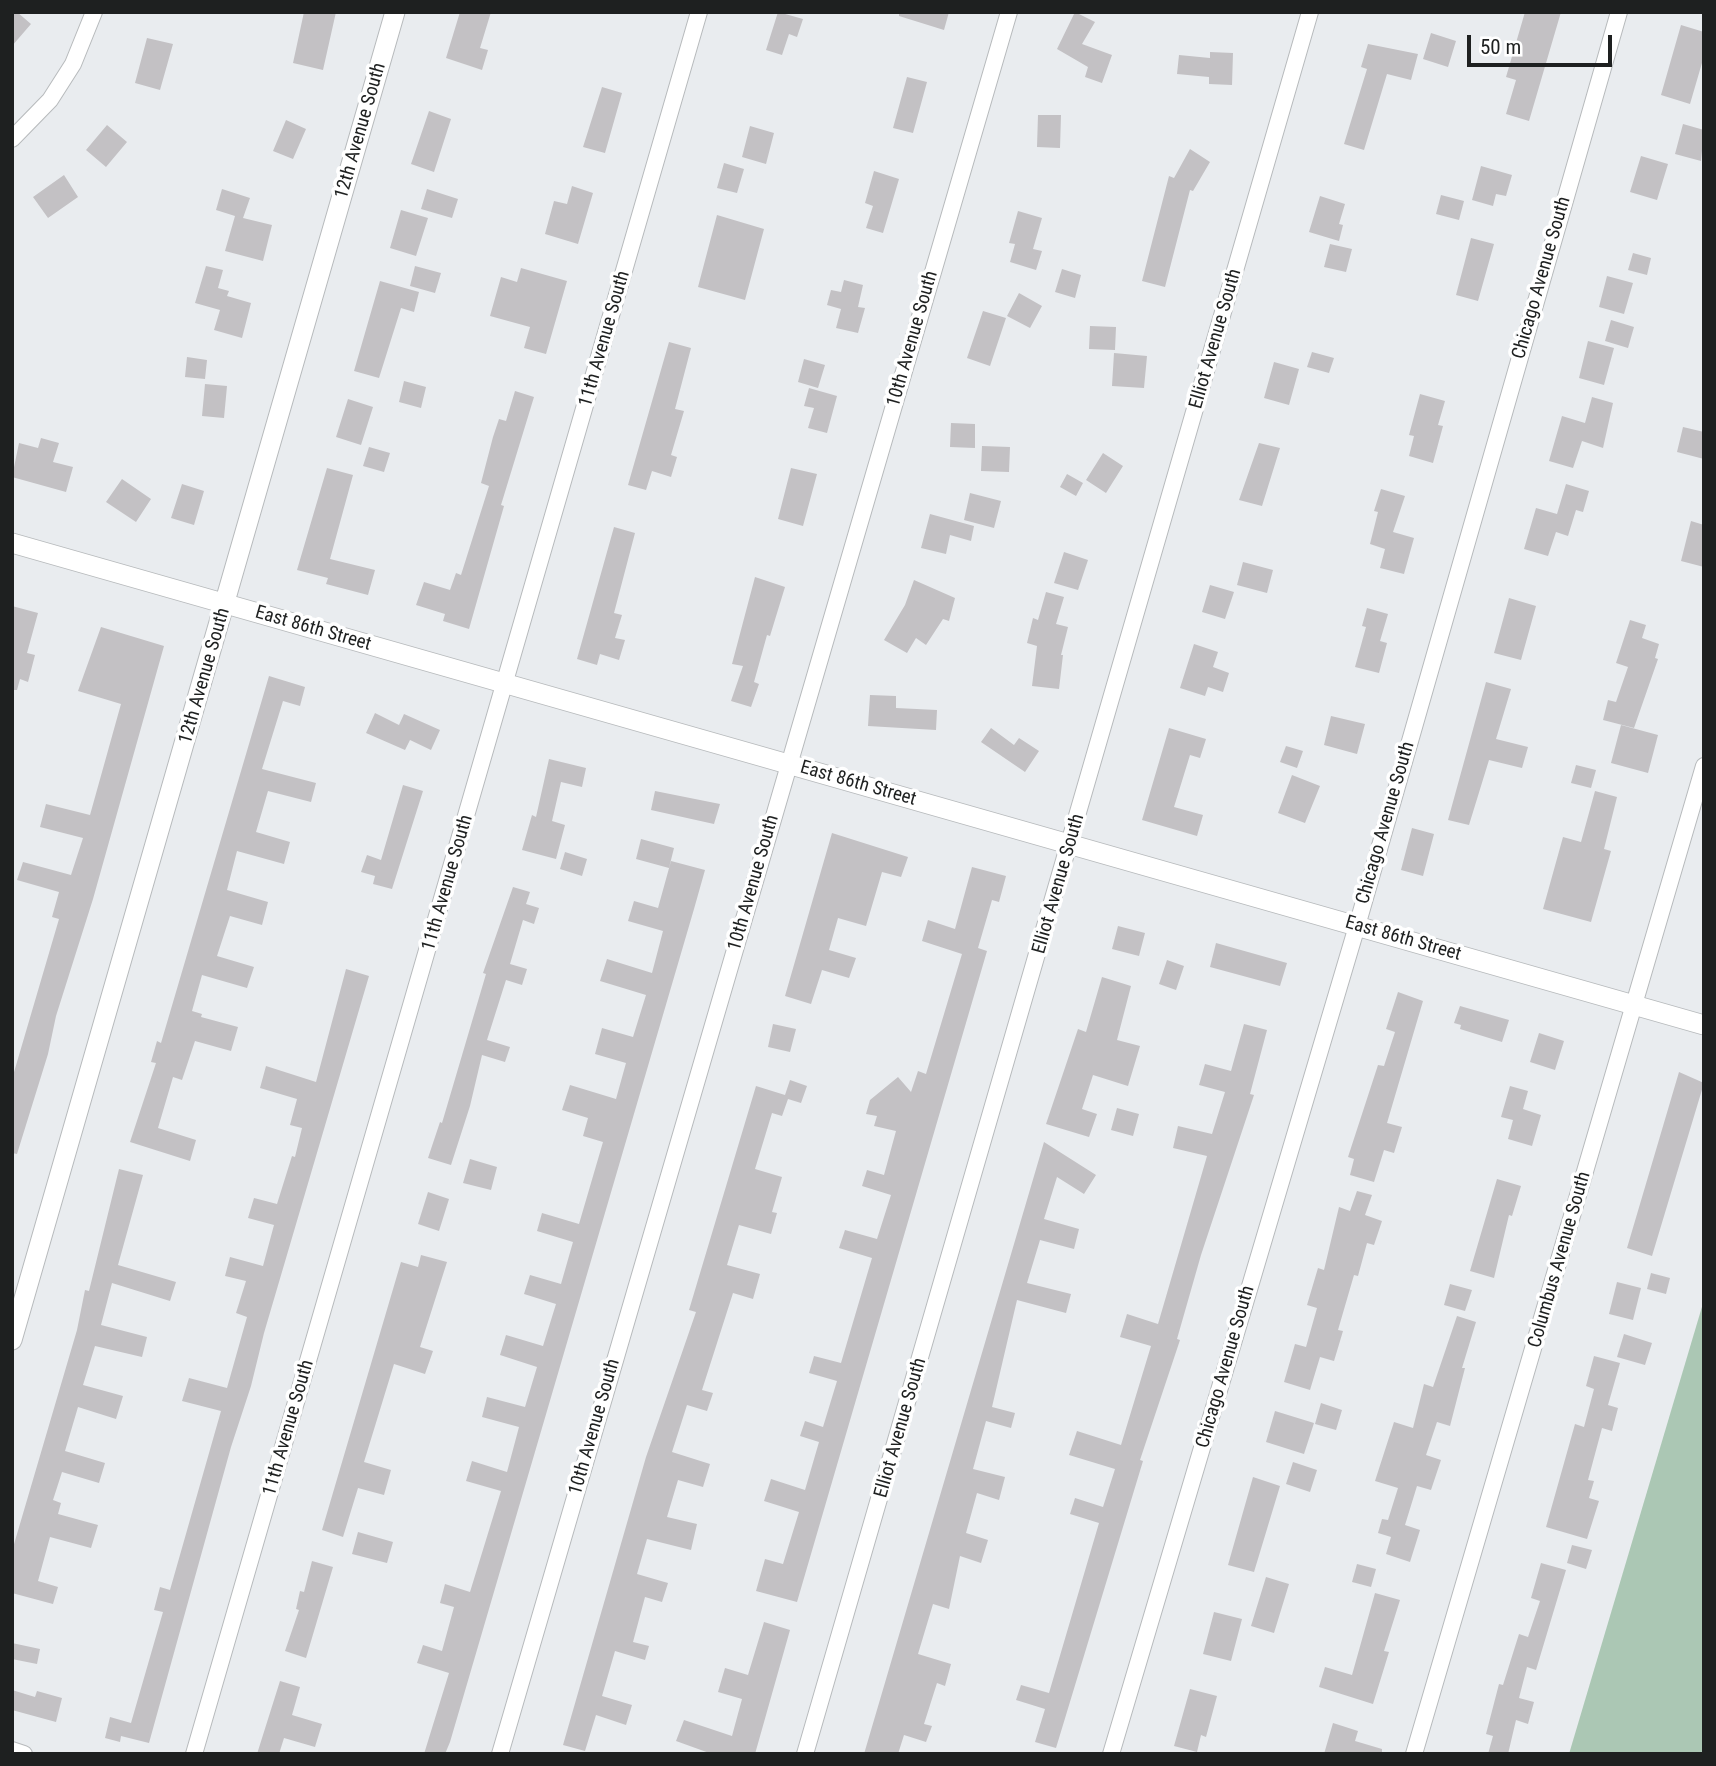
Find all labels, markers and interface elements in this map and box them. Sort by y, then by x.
scale bar [1471,21,1616,65]
text: 50 m [1480,35,1521,59]
street label: 12th Avenue South [331,60,391,202]
street label: Chicago Avenue South [1508,194,1576,362]
street label: Elliot Avenue South [1185,266,1247,412]
street label: 11th Avenue South [575,268,635,410]
street label: 10th Avenue South [883,268,943,410]
street label: East 86th Street [252,602,374,656]
street label: 12th Avenue South [175,605,235,747]
street label: Chicago Avenue South [1352,739,1420,907]
street label: East 86th Street [797,757,919,811]
street label: Elliot Avenue South [1028,811,1090,957]
street label: 11th Avenue South [418,812,478,954]
street label: 10th Avenue South [724,812,784,954]
street label: East 86th Street [1342,912,1464,966]
street label: Columbus Avenue South [1524,1169,1596,1351]
street label: Chicago Avenue South [1192,1283,1260,1451]
street label: Elliot Avenue South [870,1355,932,1501]
street label: 10th Avenue South [565,1356,625,1498]
street label: 11th Avenue South [259,1357,319,1499]

